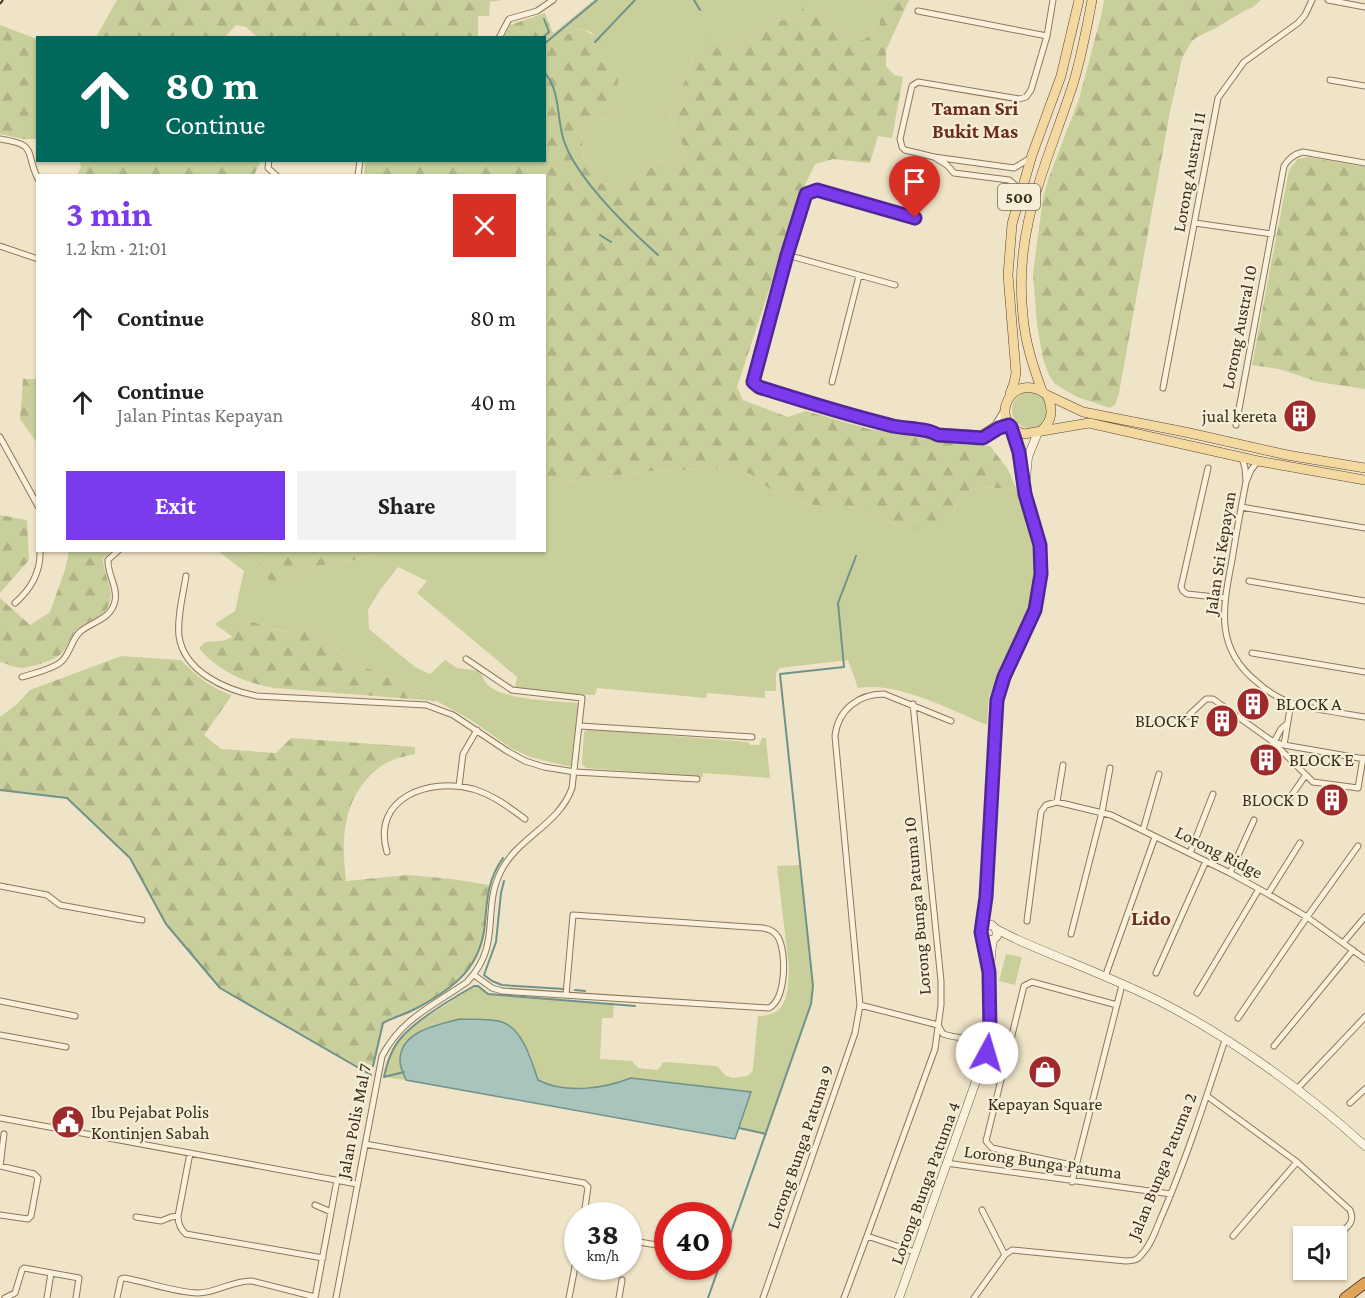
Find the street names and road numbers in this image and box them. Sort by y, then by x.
street label: Lorong Austral 11 [1169,110,1209,234]
road number: 500 [998,184,1040,210]
street label: Lorong Austral 10 [1217,263,1261,391]
street label: Jalan Sri Kepayan [1200,490,1240,618]
street label: Lorong Bunga Patuma 10 [899,816,935,996]
street label: Lorong Ridge [1172,821,1266,883]
street label: Jalan Polis Mal 7 [333,1062,375,1182]
street label: Lorong Bunga Patuma 9 [763,1062,837,1232]
street label: Jalan Bunga Patuma 2 [1123,1090,1201,1244]
street label: Lorong Bunga Patuma 4 [886,1099,964,1267]
street label: Lorong Bunga Patuma [963,1141,1123,1183]

